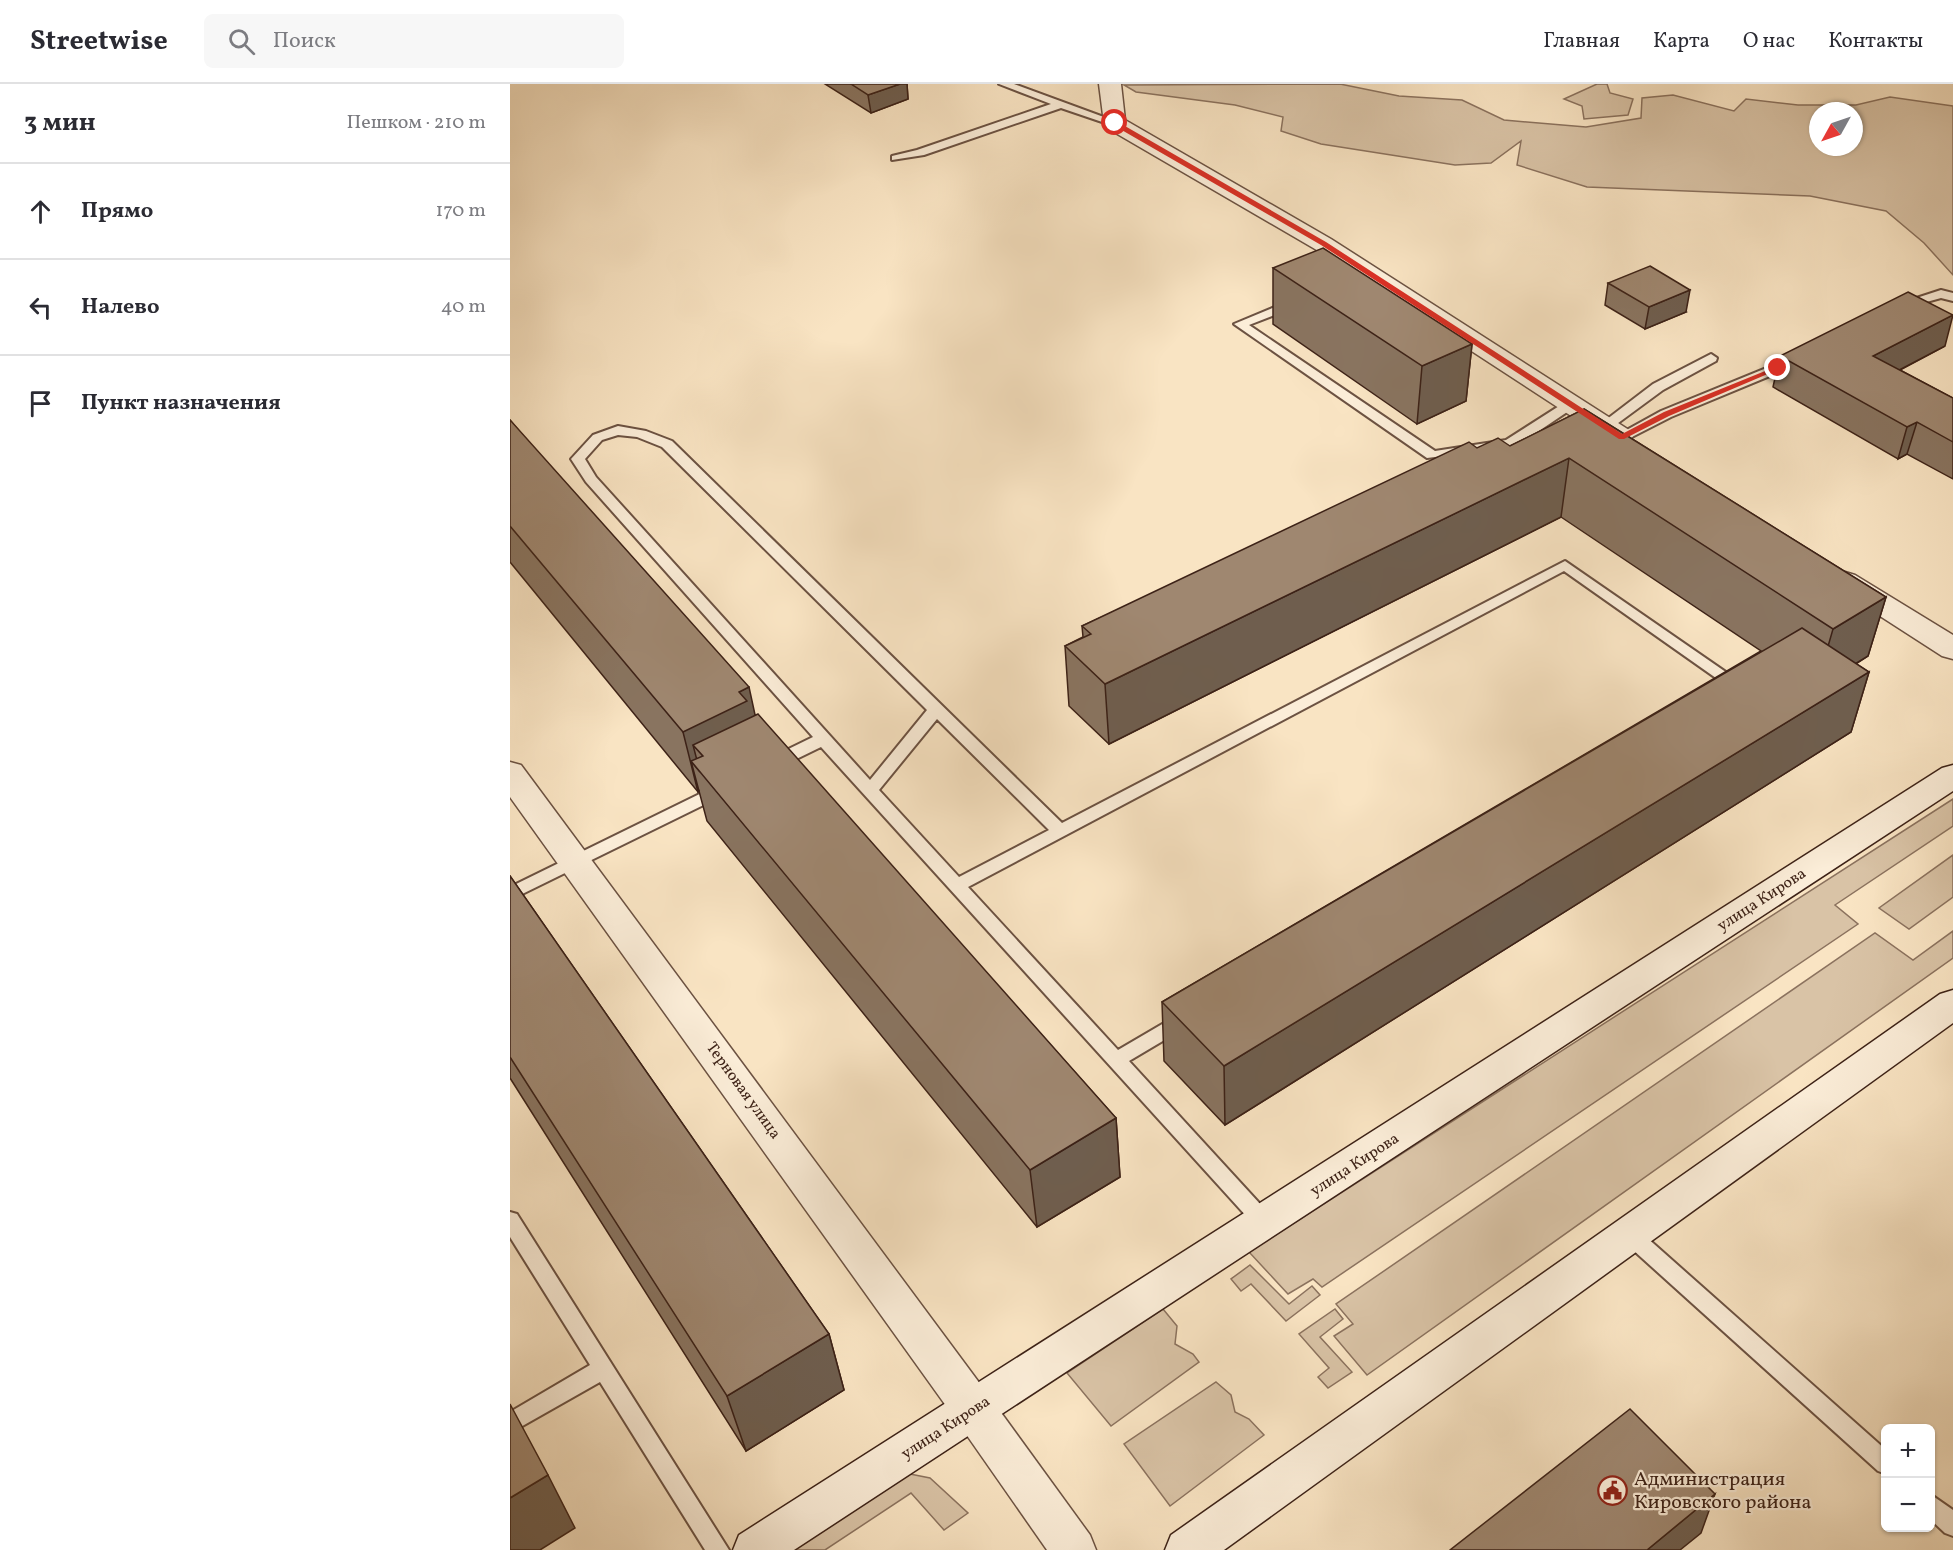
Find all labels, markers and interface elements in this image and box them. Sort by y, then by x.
search box [204,14,624,68]
text: Streetwise [30,22,168,61]
icon: search [225,25,258,58]
text: Поиск [273,26,336,57]
text: Главная [1543,27,1620,56]
text: Карта [1653,27,1710,56]
text: О нас [1743,27,1795,56]
text: Контакты [1828,27,1923,56]
north arrow [1809,102,1863,156]
text: 3 мин [24,105,96,141]
text: Пешком · 210 m [347,109,486,137]
route start [1101,109,1127,135]
icon: ahead [24,195,57,228]
text: Прямо [81,196,153,227]
text: 170 m [436,197,486,225]
icon: left [24,291,57,324]
text: Налево [81,292,160,323]
text: 40 m [441,293,486,321]
route end [1764,354,1790,380]
icon: arrive [24,387,57,420]
text: Пункт назначения [81,388,281,419]
street label: улица Кирова [1713,863,1811,937]
street label: Терновая улица [700,1038,786,1144]
street label: улица Кирова [1306,1128,1404,1202]
street label: улица Кирова [897,1391,995,1465]
map controls [1881,1424,1935,1532]
button: + [1881,1424,1935,1478]
place label: Администрация Кировского района [1634,1466,1812,1517]
public building icon: Администрация Кировского района [1597,1475,1629,1507]
button: − [1881,1478,1935,1532]

